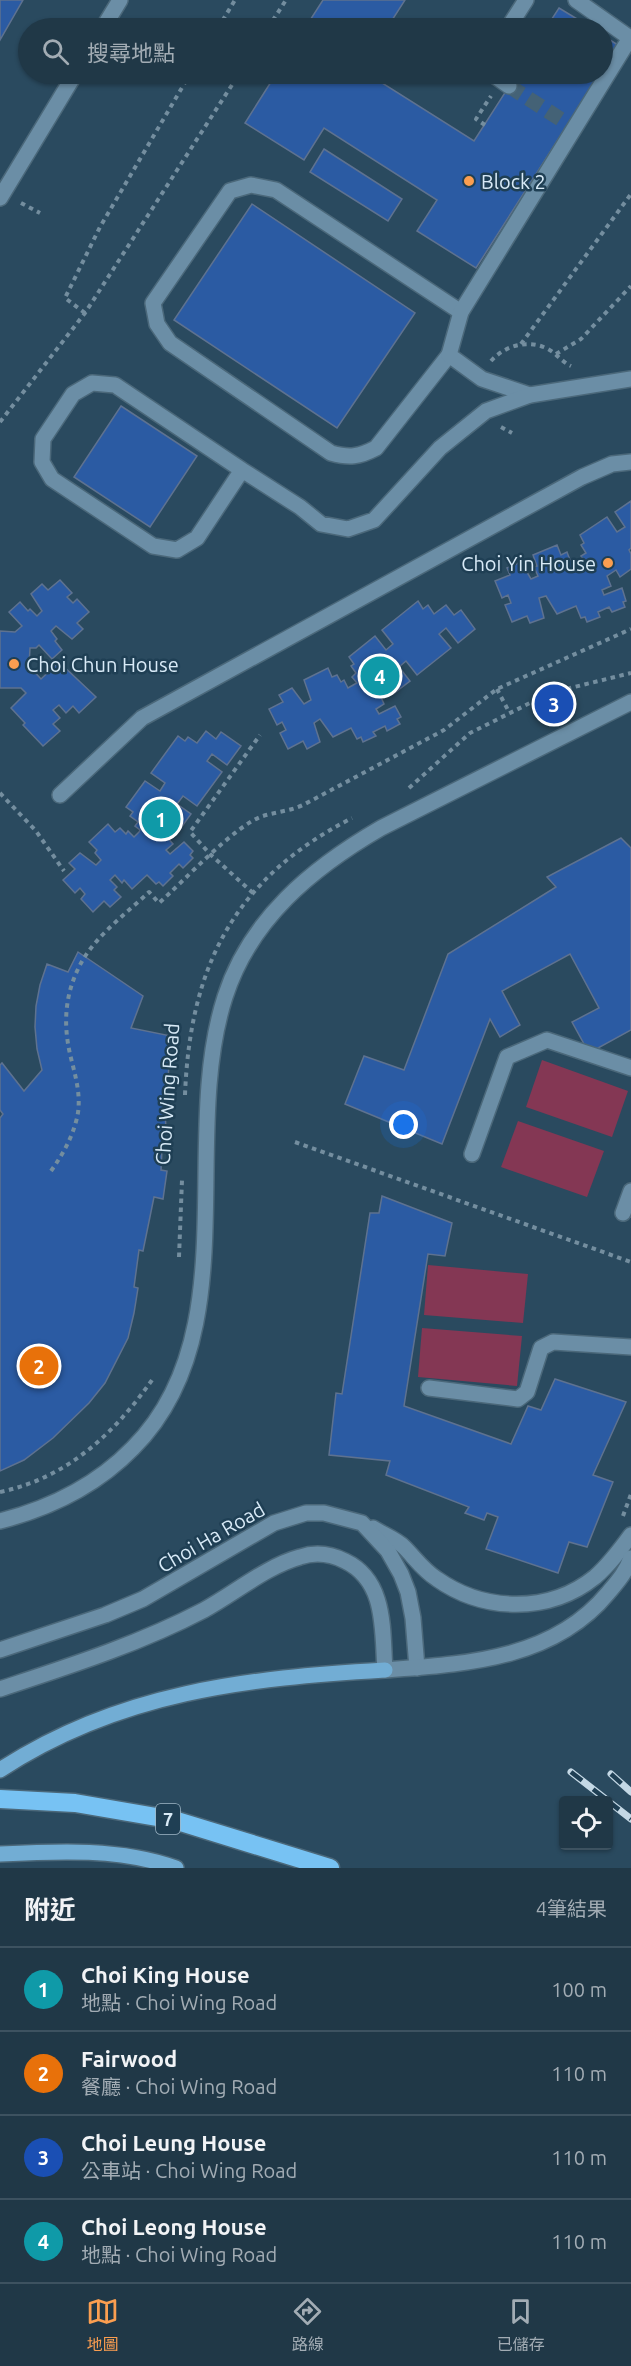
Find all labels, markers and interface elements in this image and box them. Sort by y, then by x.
search box [18,18,613,84]
icon: search [39,35,72,68]
text: 搜尋地點 [87,40,175,65]
place label: Block 2 [481,170,546,193]
marker: Block 2 [462,174,476,188]
place label: Choi Yin House [461,552,596,575]
marker: Choi Yin House [601,556,615,570]
place label: Choi Chun House [26,653,179,676]
pin: 4 [360,654,400,698]
marker: Choi Chun House [7,657,21,671]
pin: 3 [534,682,574,726]
pin: 1 [142,796,180,842]
street label: Choi Wing Road [151,1022,183,1166]
your location [389,1110,418,1139]
pin: 2 [20,1344,58,1388]
street label: Choi Ha Road [153,1497,269,1577]
map controls [559,1796,613,1850]
button: locate [559,1796,613,1850]
road number: 7 [156,1804,180,1834]
text: 附近 [24,1895,76,1924]
text: 4筆結果 [536,1897,607,1920]
text: Choi King House [81,1962,250,1987]
text: 1 [38,1978,49,2001]
text: 100 m [551,1978,607,2001]
text: 地點 · Choi Wing Road [81,1991,277,2014]
text: Fairwood [81,2046,177,2071]
text: 2 [38,2062,49,2085]
text: 110 m [551,2062,607,2085]
text: 餐廳 · Choi Wing Road [81,2075,277,2098]
text: Choi Leung House [81,2130,266,2155]
text: 3 [38,2146,49,2169]
text: 110 m [551,2146,607,2169]
text: 公車站 · Choi Wing Road [81,2159,297,2182]
text: Choi Leong House [81,2214,267,2239]
text: 4 [38,2230,49,2253]
text: 110 m [551,2230,607,2253]
text: 地點 · Choi Wing Road [81,2243,277,2266]
tab: 地圖 [86,2295,119,2355]
tab: 路線 [291,2295,324,2355]
tab: 已儲存 [497,2295,545,2355]

